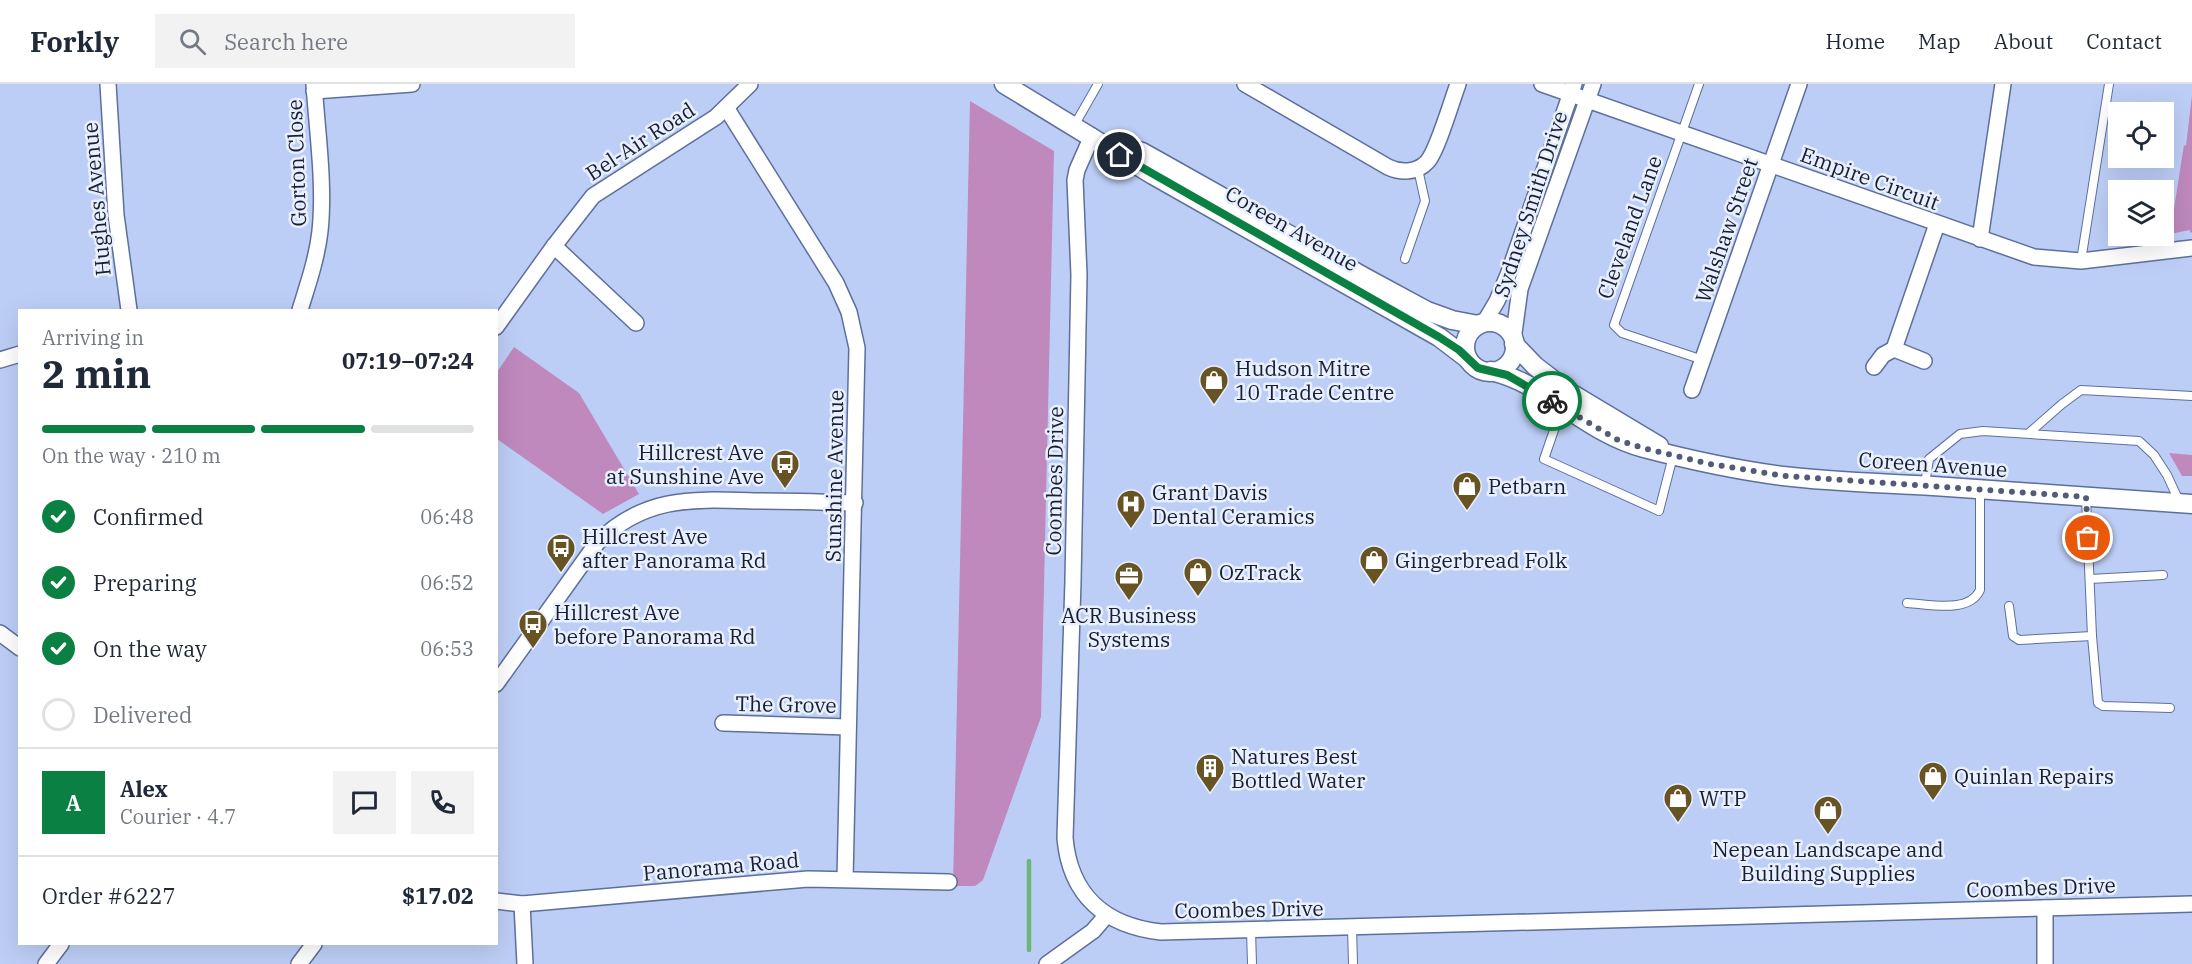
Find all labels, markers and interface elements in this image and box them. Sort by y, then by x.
search box [155,14,575,68]
text: Forkly [30,23,119,60]
icon: search [176,25,209,58]
text: Search here [224,27,348,56]
text: Home [1825,27,1885,55]
text: Map [1918,27,1961,55]
text: About [1994,27,2053,55]
text: Contact [2086,27,2162,55]
street label: Bel-Air Road [580,95,700,187]
street label: Gorton Close [280,99,312,227]
map controls [2108,102,2174,246]
button: locate [2108,102,2174,168]
street label: Sydney Smith Drive [1487,107,1573,301]
street label: Hughes Avenue [75,121,117,277]
pin [1094,129,1145,180]
icon: home [1103,138,1136,171]
street label: Empire Circuit [1797,140,1943,216]
street label: Cleveland Lane [1590,151,1668,303]
street label: Walshaw Street [1688,154,1764,306]
street label: Coreen Avenue [1220,179,1364,277]
button: layers [2108,180,2174,246]
text: Arriving in [42,324,144,351]
text: 07:19–07:24 [342,346,474,375]
text: 2 min [42,348,151,399]
place label: Hudson Mitre 10 Trade Centre [1235,354,1394,406]
shop icon: Hudson Mitre 10 Trade Centre [1198,364,1230,406]
courier [1522,371,1582,431]
icon: bike [1536,385,1569,418]
street label: Sunshine Avenue [819,390,849,562]
street label: Coombes Drive [1039,406,1069,556]
place label: Hillcrest Ave at Sunshine Ave [606,438,764,490]
text: On the way · 210 m [42,442,221,469]
street label: Coreen Avenue [1858,445,2008,483]
bus stop icon: Hillcrest Ave at Sunshine Ave [769,448,801,490]
shop icon: Petbarn [1451,470,1483,512]
place label: Petbarn [1488,472,1566,500]
place label: Grant Davis Dental Ceramics [1152,478,1315,530]
hospital icon: Grant Davis Dental Ceramics [1115,488,1147,530]
icon: check [42,500,75,533]
text: Confirmed [93,502,204,531]
text: 06:48 [420,503,474,530]
pin [2062,512,2113,563]
icon: bag [2071,521,2104,554]
place label: Hillcrest Ave after Panorama Rd [582,522,767,574]
bus stop icon: Hillcrest Ave after Panorama Rd [545,532,577,574]
shop icon: Gingerbread Folk [1358,544,1390,586]
place label: Gingerbread Folk [1395,546,1568,574]
shop icon: OzTrack [1182,556,1214,598]
place label: OzTrack [1219,558,1302,586]
office icon: ACR Business Systems [1113,560,1145,602]
icon: check [42,566,75,599]
text: Preparing [93,568,197,597]
text: 06:52 [420,569,474,596]
place label: Hillcrest Ave before Panorama Rd [554,598,756,650]
place label: ACR Business Systems [1061,601,1197,653]
bus stop icon: Hillcrest Ave before Panorama Rd [517,608,549,650]
icon: check [42,632,75,665]
text: On the way [93,634,207,663]
text: 06:53 [420,635,474,662]
street label: The Grove [735,689,837,719]
text: Delivered [93,700,192,729]
place label: Natures Best Bottled Water [1231,742,1366,794]
building icon: Natures Best Bottled Water [1194,752,1226,794]
shop icon: Quinlan Repairs [1917,760,1949,802]
place label: Quinlan Repairs [1954,762,2114,790]
button: chat [333,771,396,834]
button: phone [411,771,474,834]
text: Alex [120,774,168,803]
shop icon: WTP [1662,782,1694,824]
place label: WTP [1699,784,1747,812]
text: A [66,788,81,817]
shop icon: Nepean Landscape and Building Supplies [1812,794,1844,836]
text: Courier · 4.7 [120,803,236,830]
place label: Nepean Landscape and Building Supplies [1712,835,1944,887]
street label: Panorama Road [642,845,801,887]
street label: Coombes Drive [1966,870,2116,904]
text: Order #6227 [42,881,176,910]
text: $17.02 [402,881,474,910]
street label: Coombes Drive [1174,894,1324,924]

